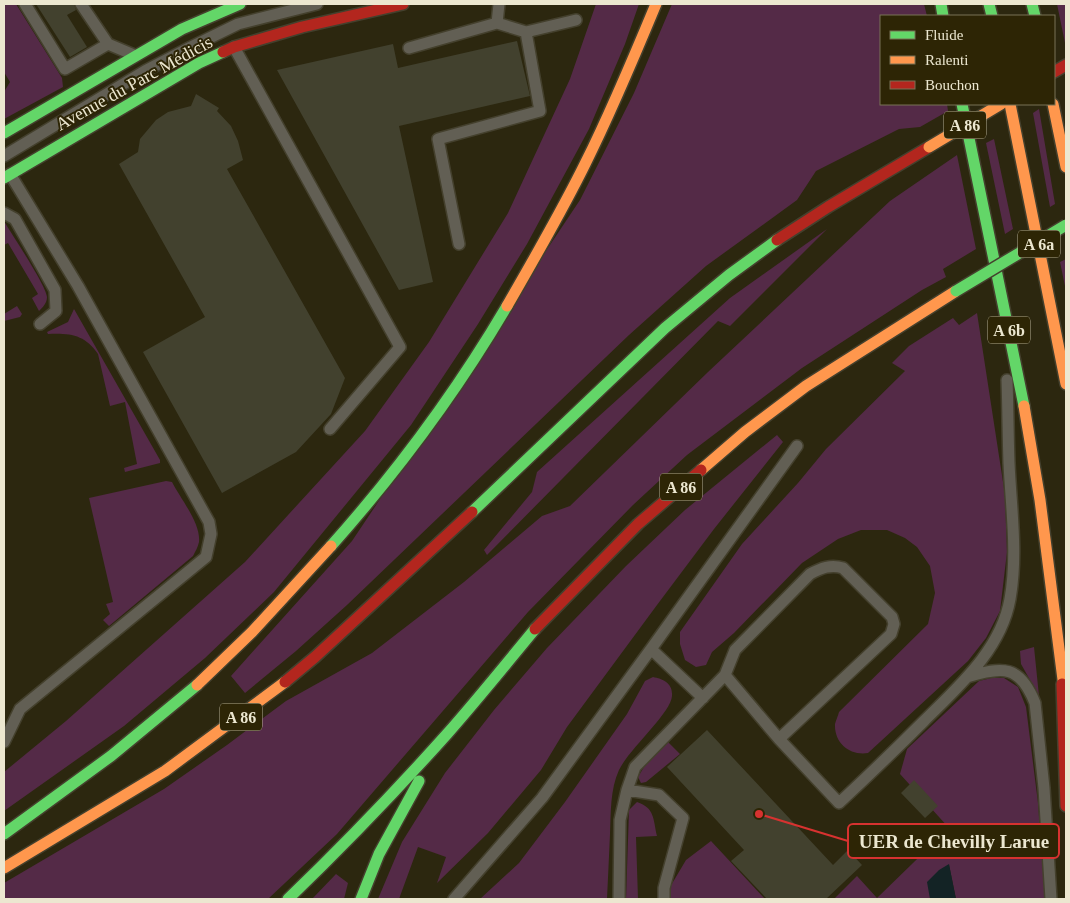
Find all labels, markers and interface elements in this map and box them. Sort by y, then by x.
legend [880,15,1055,105]
text: Fluide [925,27,964,43]
street label: Avenue du Parc Médicis [52,32,216,134]
text: Ralenti [925,52,968,68]
text: Bouchon [925,77,980,93]
road number: A 86 [944,112,986,138]
road number: A 6a [1018,230,1060,258]
road number: A 6b [988,316,1030,344]
road number: A 86 [660,474,702,501]
road number: A 86 [220,704,262,730]
callout: UER de Chevilly Larue [848,824,1059,858]
text: UER de Chevilly Larue [859,831,1049,852]

